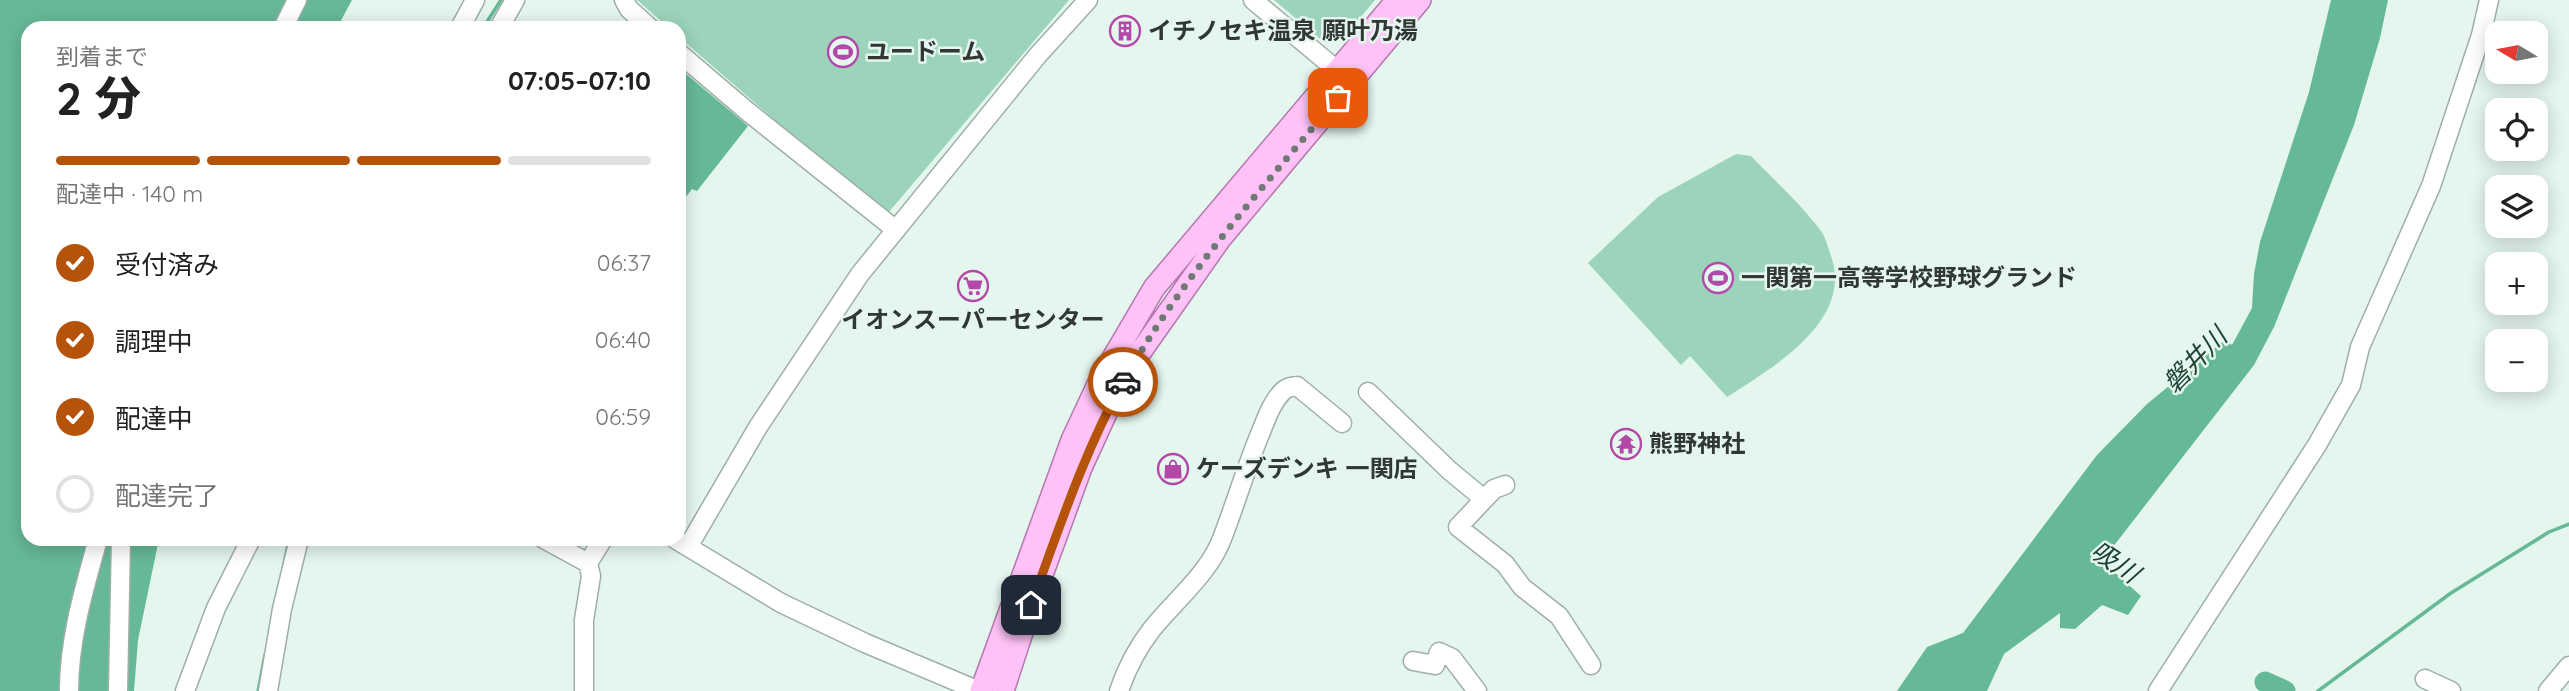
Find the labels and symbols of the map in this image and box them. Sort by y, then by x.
building icon: イチノセキ温泉 願叶乃湯 [1108,14,1142,48]
place label: イチノセキ温泉 願叶乃湯 [1148,15,1418,45]
north arrow [2485,21,2548,84]
sports icon: ユードーム [826,35,860,69]
place label: ユードーム [866,36,985,66]
pin [1308,68,1368,128]
sports icon: 一関第一高等学校野球グランド [1701,261,1735,295]
place label: 一関第一高等学校野球グランド [1741,262,2077,292]
supermarket icon: イオンスーパーセンター [956,269,990,303]
place label: イオンスーパーセンター [841,304,1105,334]
water label: 磐井川 [2156,318,2236,399]
courier [1088,347,1158,417]
temple icon: 熊野神社 [1609,427,1643,461]
place label: 熊野神社 [1649,428,1745,458]
shop icon: ケーズデンキ 一関店 [1156,452,1190,486]
place label: ケーズデンキ 一関店 [1196,453,1418,483]
water label: 吸川 [2084,533,2149,591]
pin [1001,575,1061,635]

